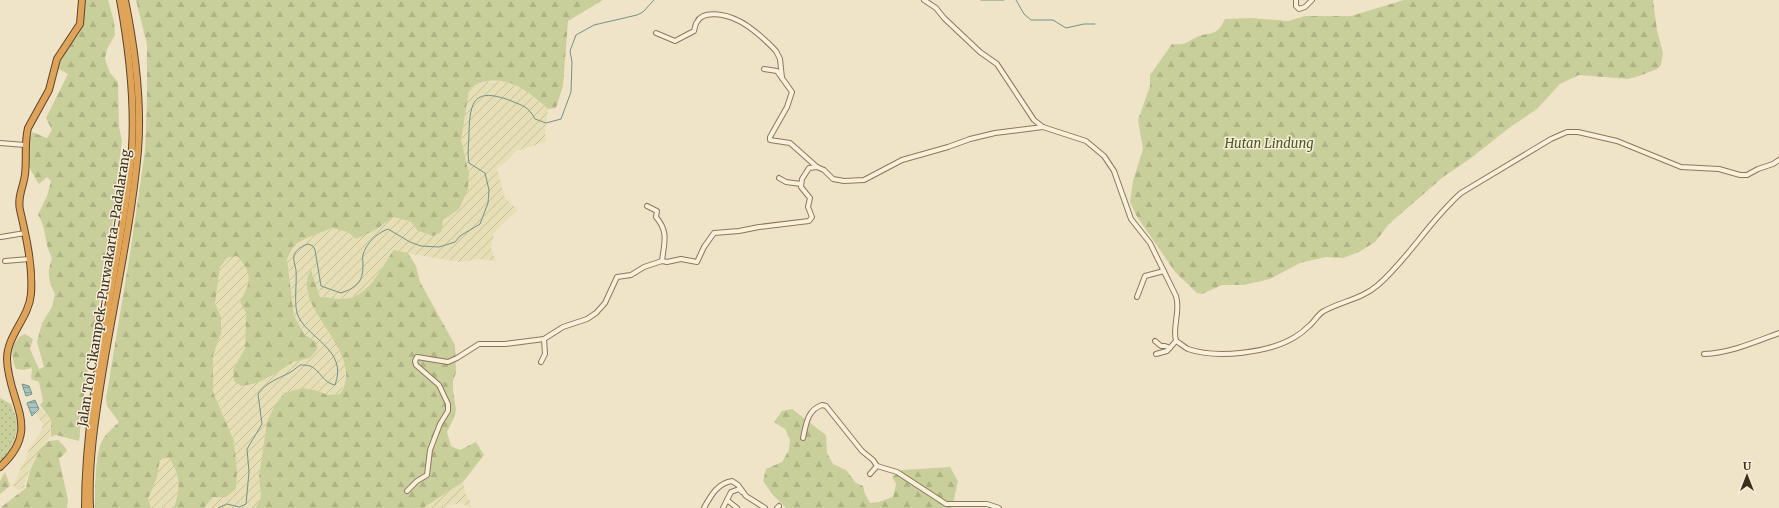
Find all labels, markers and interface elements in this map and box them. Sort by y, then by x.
park label: Hutan Lindung [1224,135,1313,152]
street label: Jalan Tol Cikampek–Purwakarta–Padalarang [73,148,134,429]
north arrow [1727,456,1767,496]
text: U [1743,459,1752,473]

